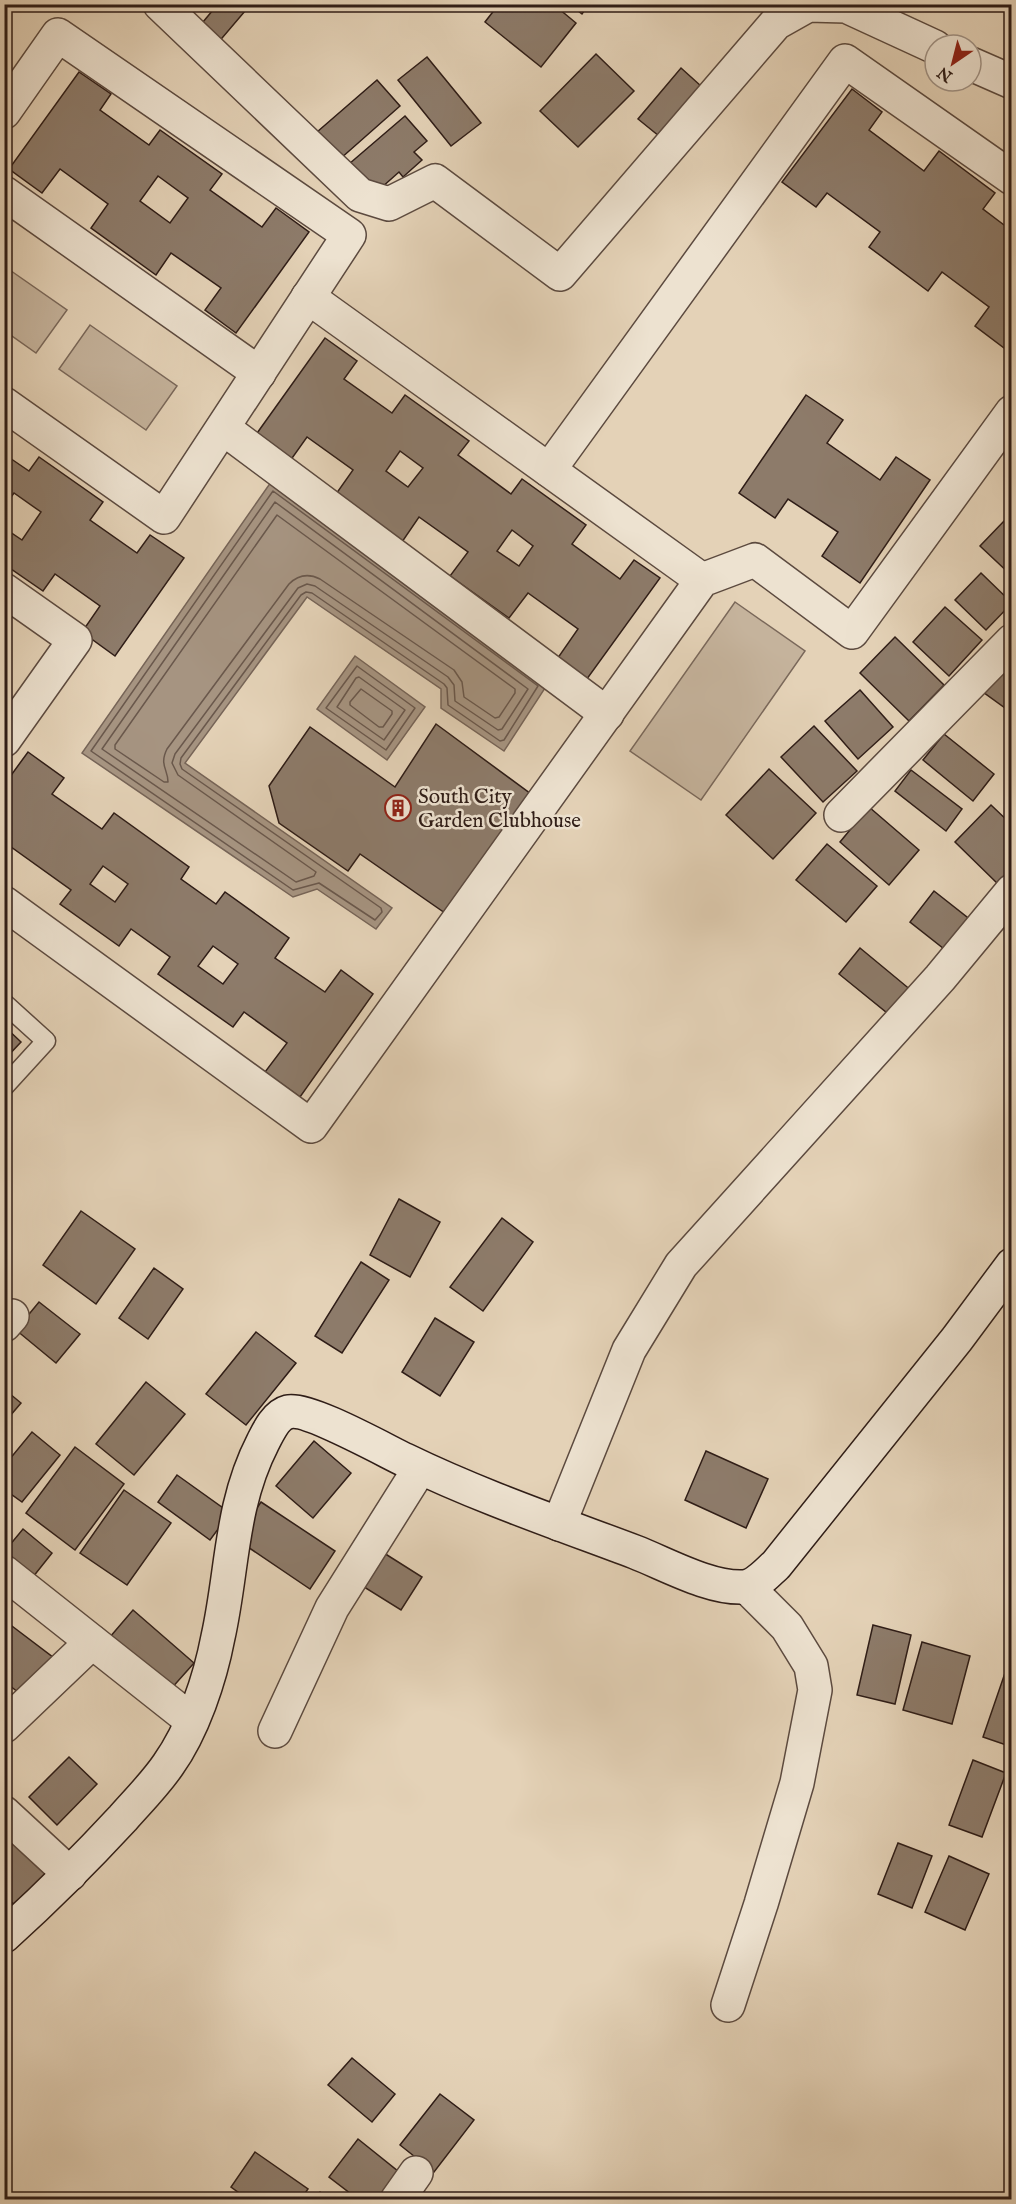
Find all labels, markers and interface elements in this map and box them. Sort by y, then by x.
north arrow [923,33,983,93]
text: N [934,61,958,86]
place label: South City Garden Clubhouse [418,784,581,835]
building icon: South City Garden Clubhouse [383,793,413,823]

